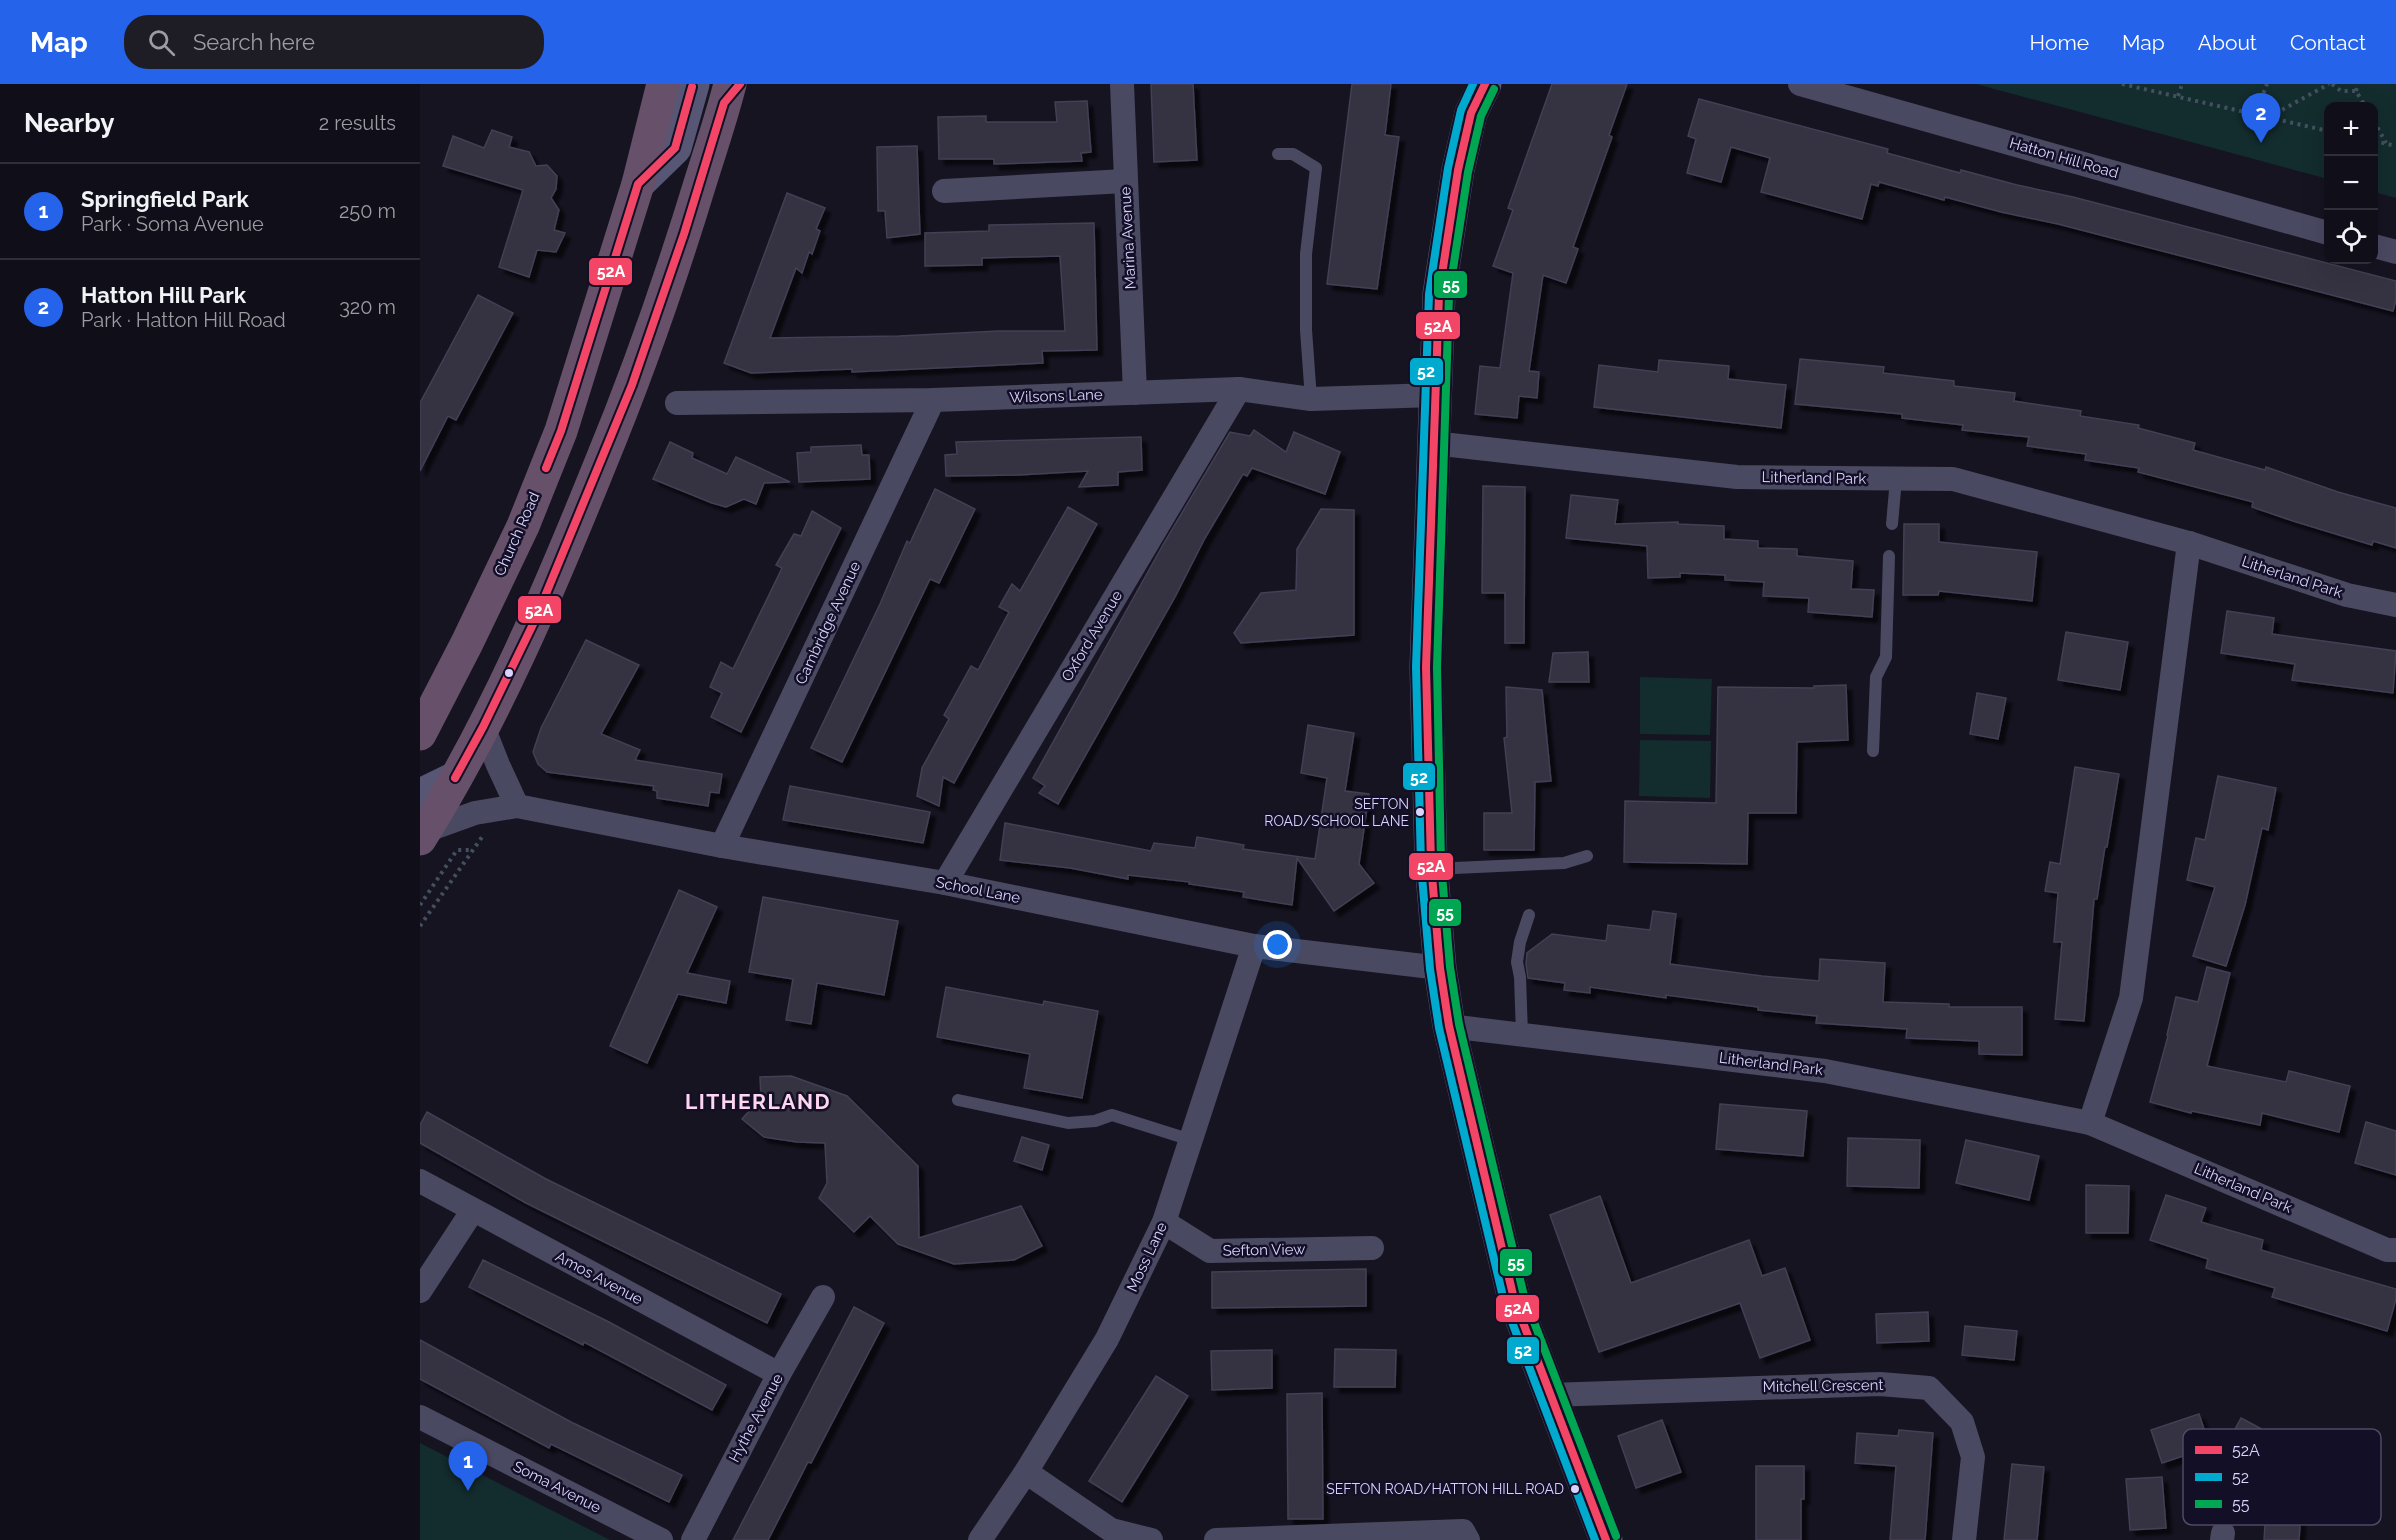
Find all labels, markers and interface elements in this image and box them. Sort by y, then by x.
search box [124,15,544,69]
text: Map [30,26,88,59]
icon: search [145,26,178,59]
text: Search here [193,29,315,55]
text: Home [2030,30,2089,55]
text: Map [2122,30,2165,55]
text: About [2198,30,2257,55]
text: Contact [2290,30,2366,55]
pin: 2 [2242,94,2280,143]
map controls [2324,102,2378,264]
button: + [2324,102,2378,156]
text: Nearby [24,108,114,138]
text: 2 results [319,111,396,135]
street label: Hatton Hill Road [2008,134,2120,182]
button: − [2324,156,2378,210]
text: Springfield Park [81,186,249,212]
street label: Marina Avenue [1116,186,1140,290]
text: 1 [39,199,48,223]
text: 250 m [339,199,396,223]
button: locate [2324,210,2378,264]
text: Park · Soma Avenue [81,212,264,236]
line badge: 52A [588,257,633,286]
text: 52A [597,262,626,281]
line badge: 55 [1433,270,1468,299]
text: 55 [1442,275,1460,294]
text: Hatton Hill Park [81,282,246,308]
text: 2 [38,295,49,319]
text: 320 m [339,295,396,319]
text: Park · Hatton Hill Road [81,308,286,332]
line badge: 52A [1415,311,1461,340]
text: 52A [1424,317,1453,336]
line badge: 52 [1409,357,1444,386]
text: 52 [1417,362,1435,381]
street label: Wilsons Lane [1009,385,1103,407]
street label: Litherland Park [1762,468,1867,488]
street label: Church Road [491,489,543,579]
street label: Litherland Park [2239,552,2345,602]
street label: Cambridge Avenue [792,559,864,687]
street label: Oxford Avenue [1058,587,1126,685]
line badge: 52A [517,595,562,624]
text: 52A [525,601,554,620]
unlabelled marker [503,667,515,679]
line badge: 52 [1402,762,1436,791]
text: 52 [1410,768,1428,787]
place label: SEFTON ROAD/SCHOOL LANE [1264,796,1409,829]
marker: SEFTON ROAD/SCHOOL LANE [1414,806,1426,818]
line badge: 52A [1408,852,1454,881]
text: 52A [1417,857,1446,876]
street label: School Lane [934,873,1022,907]
line badge: 55 [1428,898,1462,927]
text: 55 [1436,903,1454,922]
your location [1263,930,1292,959]
street label: Litherland Park [1718,1049,1824,1079]
district label: LITHERLAND [685,1089,831,1114]
street label: Litherland Park [2191,1159,2295,1217]
street label: Moss Lane [1123,1219,1171,1295]
street label: Sefton View [1222,1240,1306,1260]
street label: Amos Avenue [552,1247,646,1309]
line badge: 55 [1499,1248,1533,1277]
text: 55 [1507,1253,1525,1272]
line badge: 52A [1495,1294,1540,1323]
text: 52A [1504,1299,1533,1318]
line badge: 52 [1506,1336,1540,1365]
text: 52 [1514,1341,1532,1360]
street label: Hythe Avenue [725,1370,787,1465]
street label: Mitchell Crescent [1763,1376,1883,1396]
legend [2183,1429,2381,1525]
text: 52A [2232,1441,2260,1460]
pin: 1 [448,1442,488,1491]
street label: Soma Avenue [510,1457,604,1517]
text: 52 [2232,1468,2249,1487]
place label: SEFTON ROAD/HATTON HILL ROAD [1326,1481,1564,1497]
marker: SEFTON ROAD/HATTON HILL ROAD [1569,1483,1581,1495]
text: 55 [2232,1495,2250,1514]

